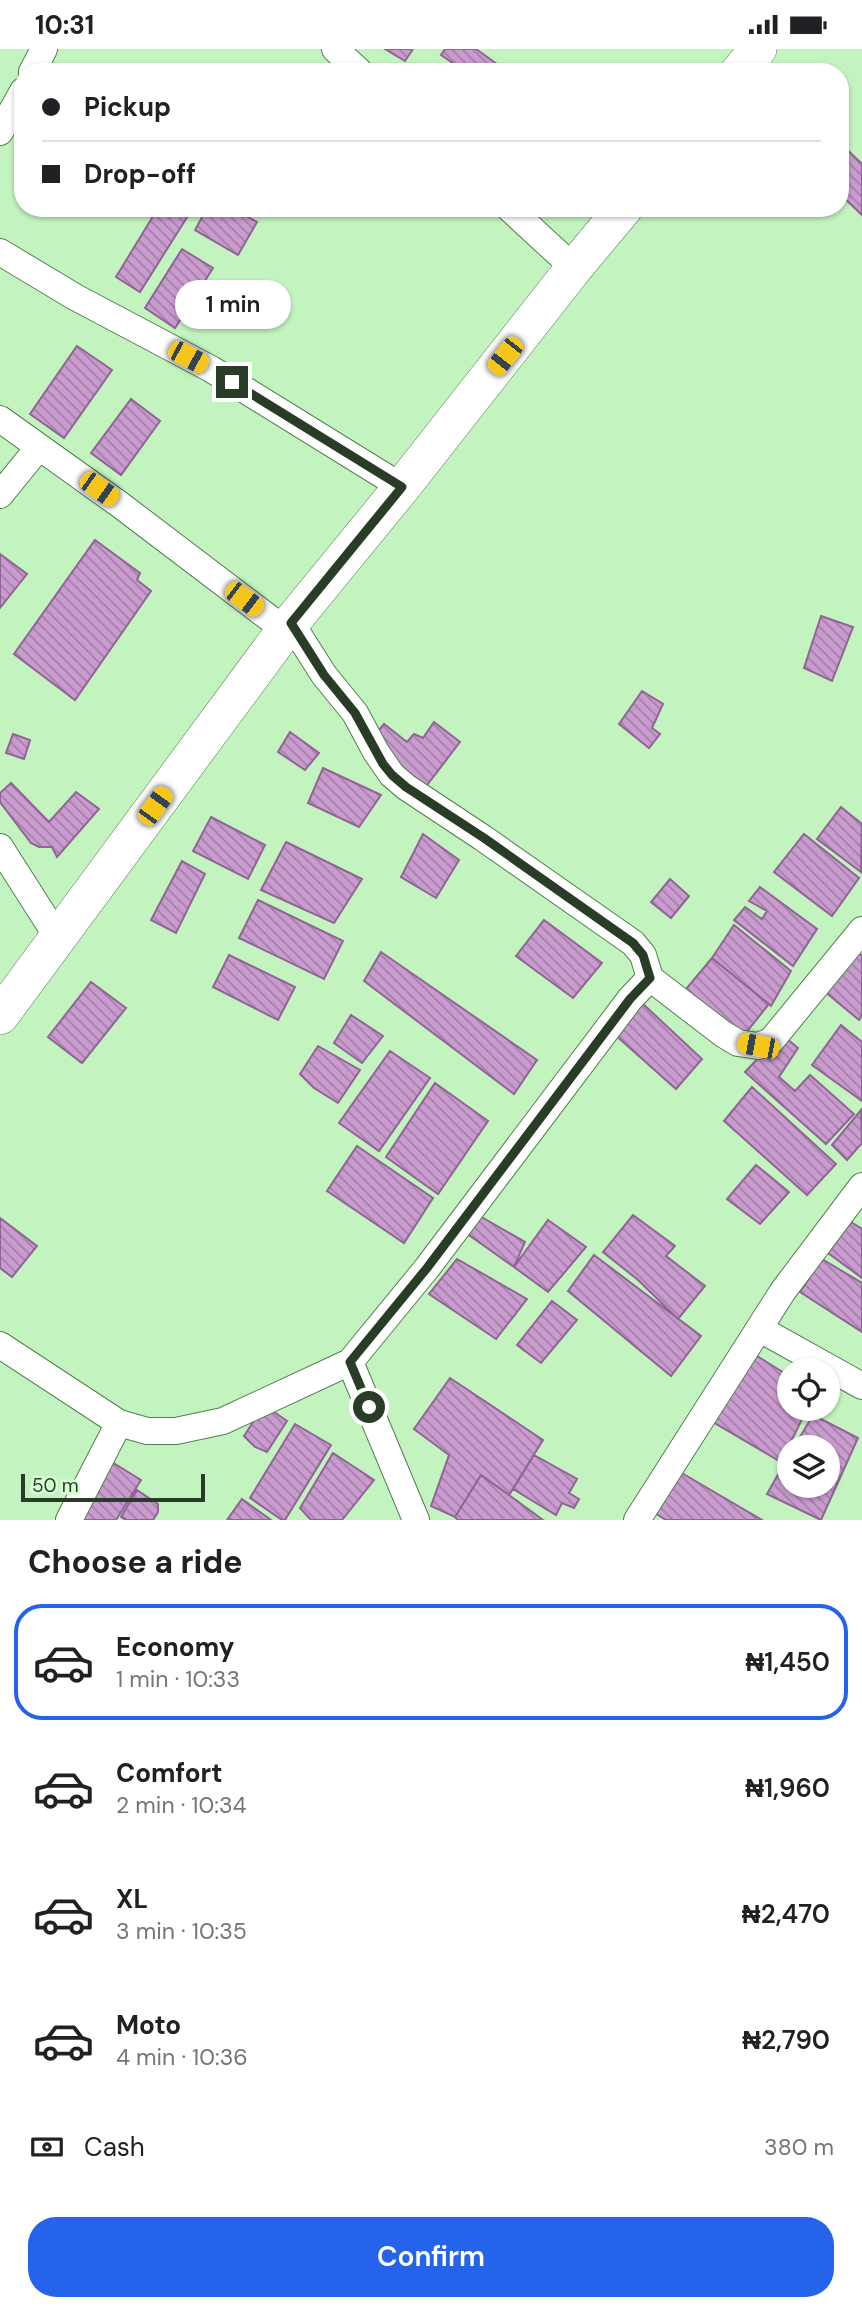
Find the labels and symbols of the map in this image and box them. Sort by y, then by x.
callout: 1 min [174,281,290,329]
car [484,333,527,379]
car [165,338,212,376]
route end [216,366,248,398]
car [76,468,123,510]
car [221,578,268,620]
car [135,783,176,829]
car [736,1032,781,1060]
route start [353,1391,385,1423]
scale bar [21,1471,205,1503]

